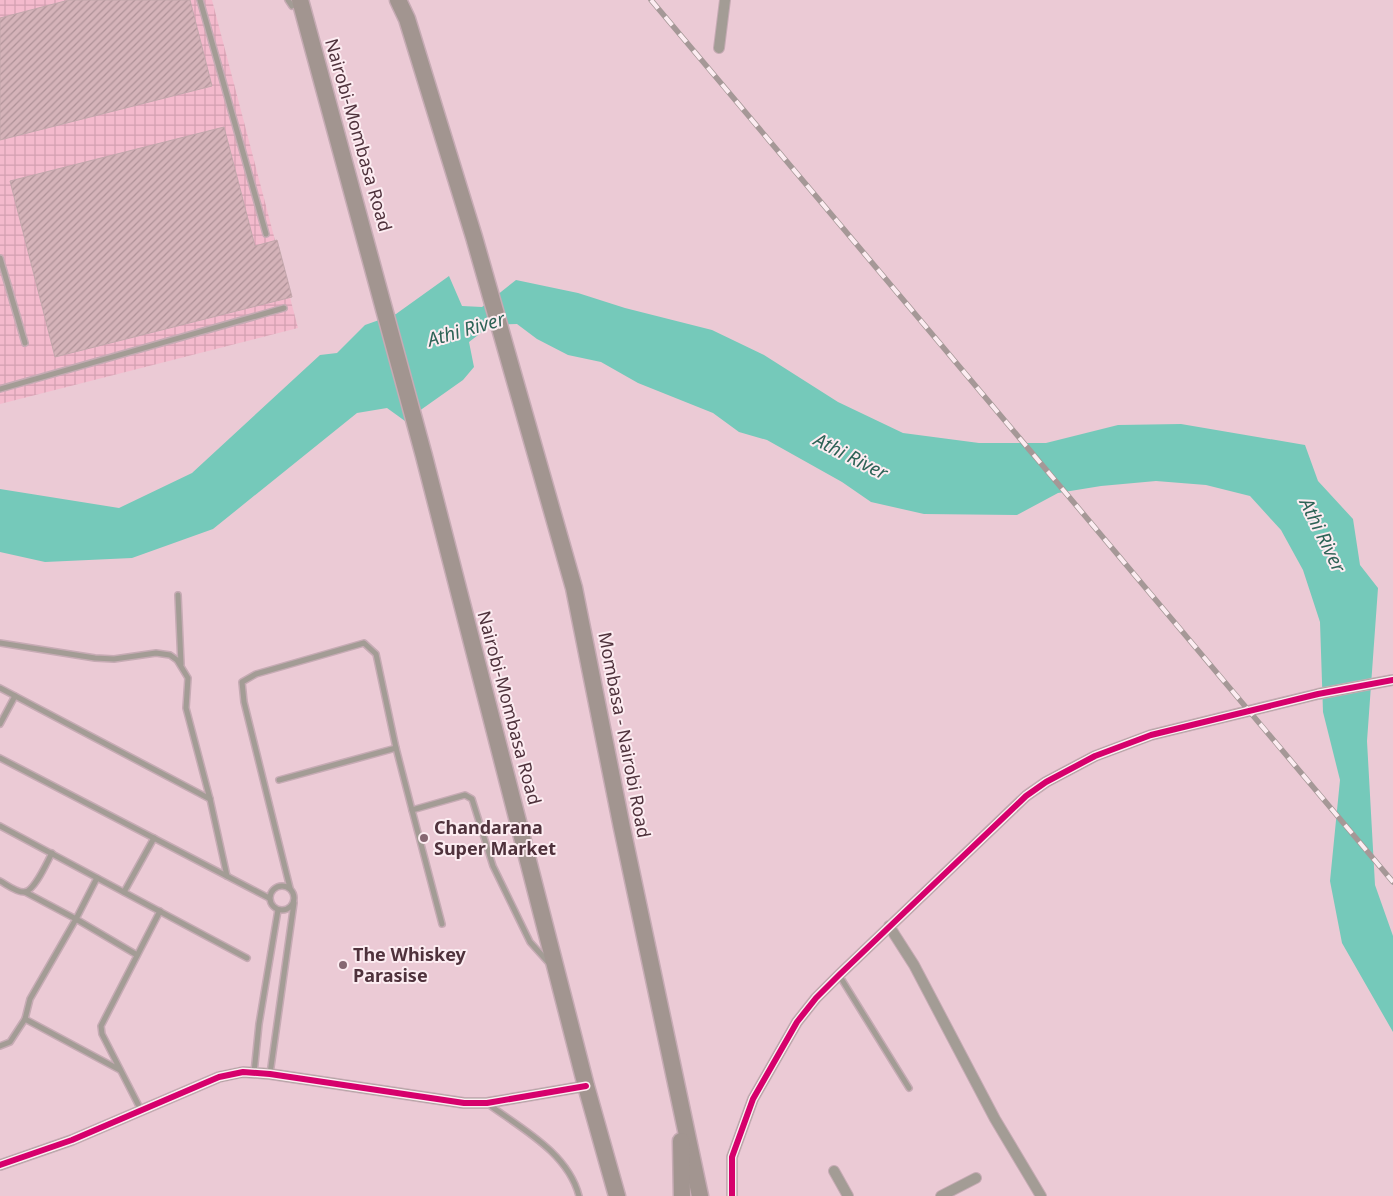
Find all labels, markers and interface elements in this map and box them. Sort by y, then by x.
street label: Nairobi-Mombasa Road [320,35,398,234]
water label: Athi River [422,305,509,353]
water label: Athi River [808,425,894,486]
water label: Athi River [1293,492,1353,578]
street label: Nairobi-Mombasa Road [473,608,547,807]
street label: Mombasa - Nairobi Road [593,630,657,840]
place label: Chandarana Super Market [434,815,556,860]
marker: Chandarana Super Market [418,832,430,844]
place label: The Whiskey Parasise [353,942,467,987]
marker: The Whiskey Parasise [337,959,349,971]

